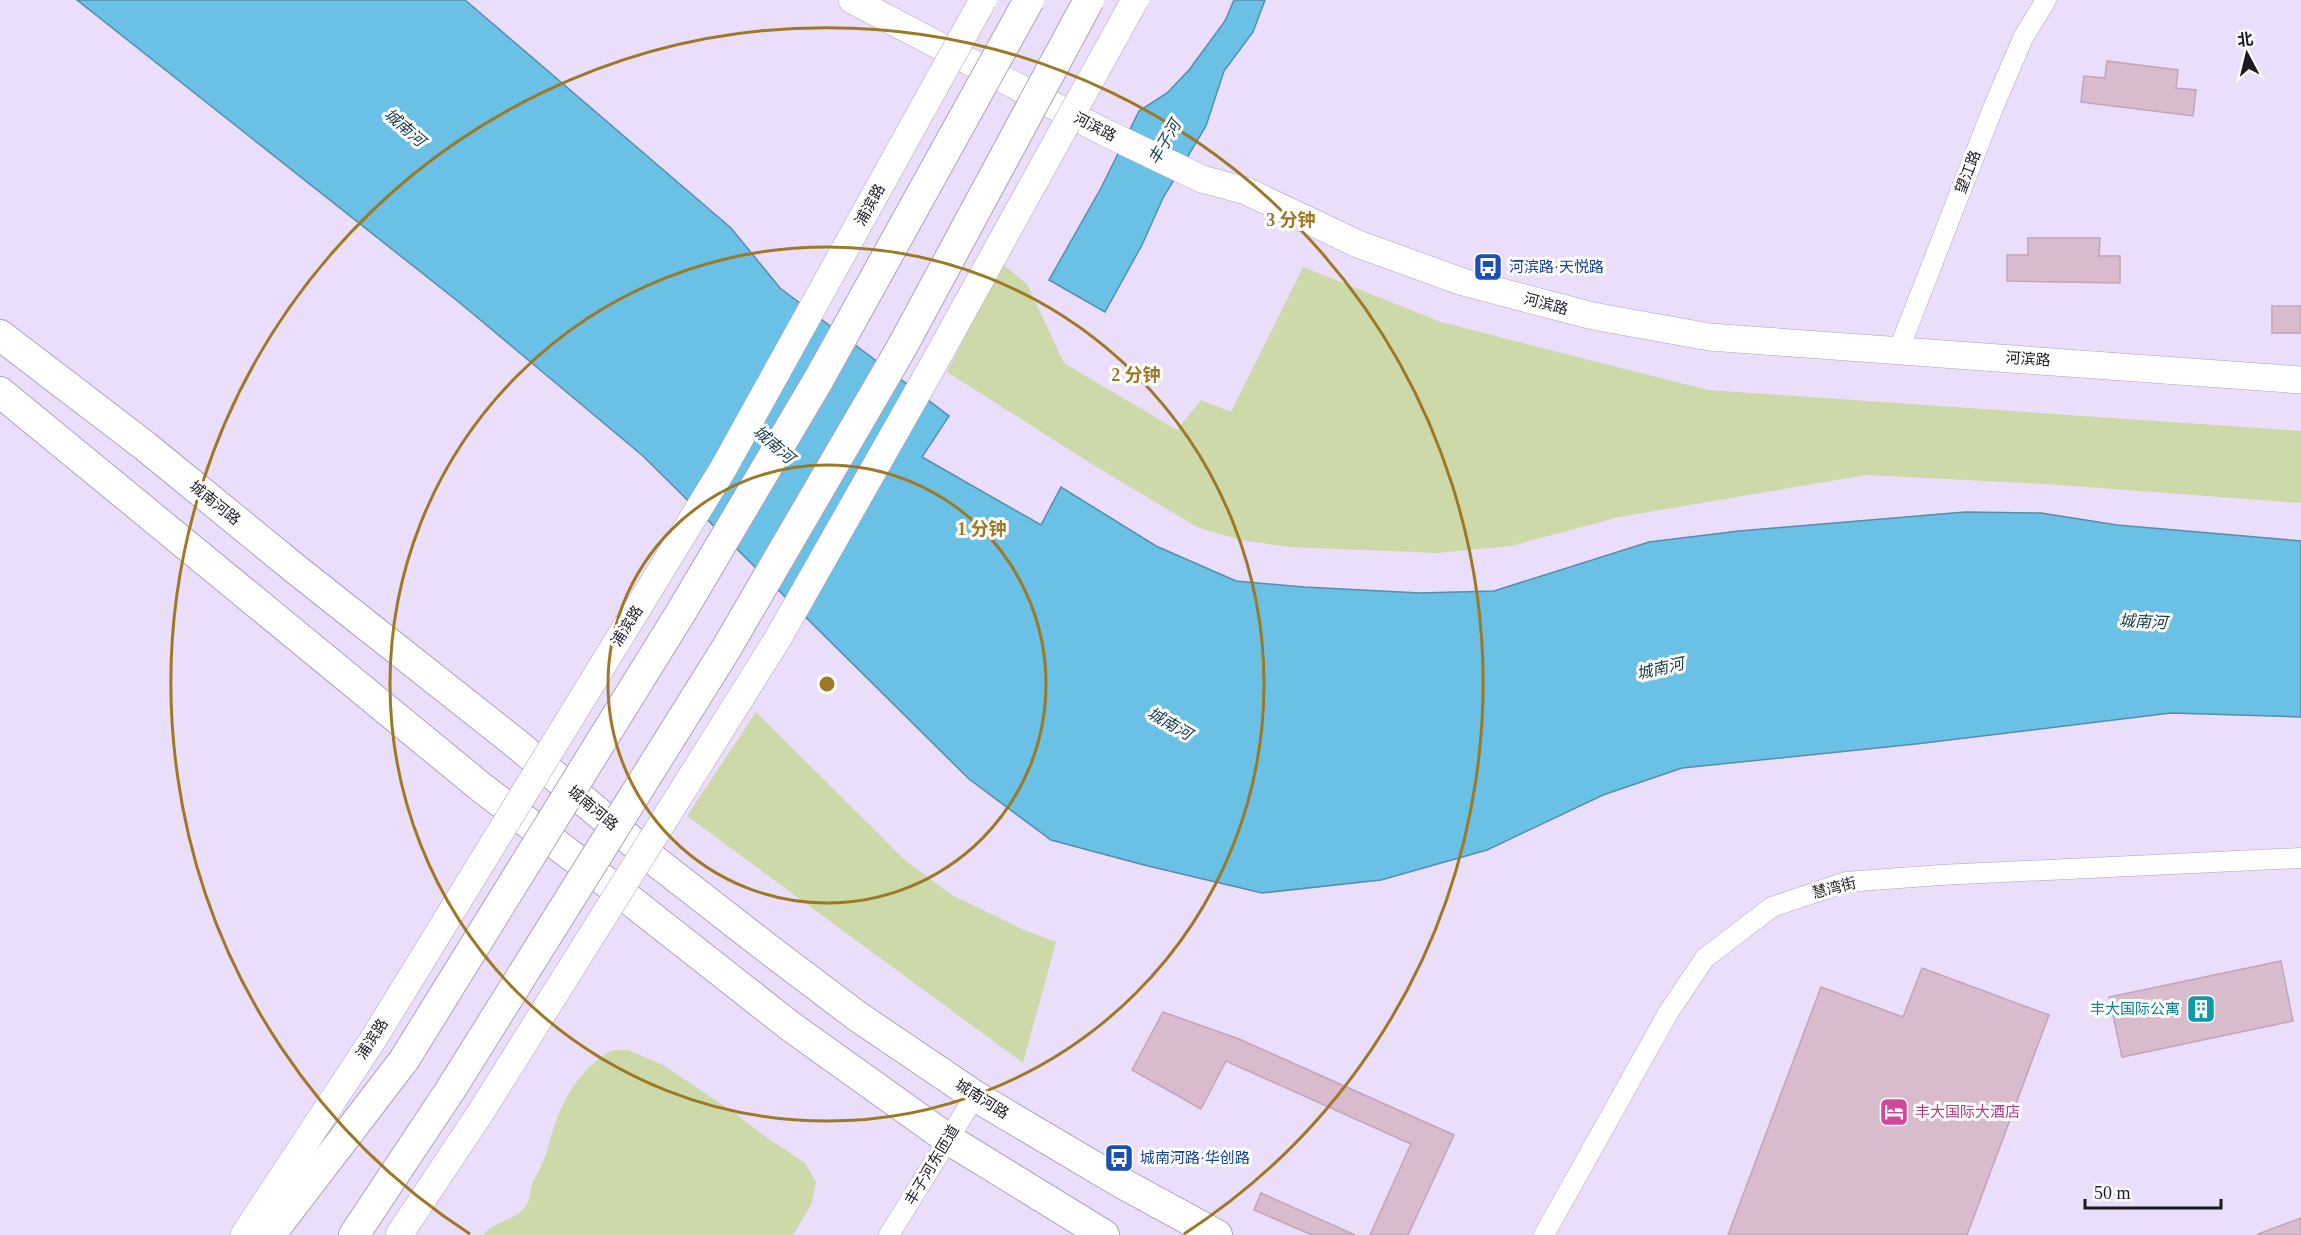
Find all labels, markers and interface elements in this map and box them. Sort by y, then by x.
north arrow [2217,24,2277,84]
text: 北 [2236,30,2254,49]
water label: 城南河 [381,105,431,152]
street label: 河滨路 [1071,110,1119,144]
water label: 丰子河 [1145,115,1185,167]
street label: 望江路 [1952,148,1984,196]
street label: 浦滨路 [851,181,888,229]
text: 3 分钟 [1266,210,1316,230]
bus stop icon: 河滨路·天悦路 [1472,251,1504,283]
place label: 河滨路·天悦路 [1509,259,1604,275]
street label: 河滨路 [1522,290,1570,318]
street label: 河滨路 [2005,349,2051,369]
text: 2 分钟 [1111,365,1161,385]
water label: 城南河 [750,422,800,469]
street label: 城南河路 [187,478,243,528]
text: 1 分钟 [957,519,1007,539]
street label: 浦滨路 [607,602,646,649]
water label: 城南河 [2119,612,2170,631]
water label: 城南河 [1635,654,1688,682]
centre of rings [817,674,837,694]
water label: 城南河 [1145,704,1197,744]
street label: 城南河路 [565,783,621,833]
street label: 慧湾街 [1810,875,1858,901]
building icon: 丰大国际公寓 [2185,993,2217,1025]
place label: 丰大国际公寓 [2090,1001,2180,1017]
street label: 浦滨路 [352,1015,391,1062]
street label: 城南河路 [952,1076,1012,1122]
hotel icon: 丰大国际大酒店 [1878,1096,1910,1128]
place label: 丰大国际大酒店 [1915,1104,2020,1120]
street label: 丰子河东匝道 [902,1122,962,1208]
bus stop icon: 城南河路·华创路 [1103,1142,1135,1174]
place label: 城南河路·华创路 [1140,1149,1250,1166]
scale bar [2085,1172,2222,1210]
text: 50 m [2094,1183,2131,1203]

